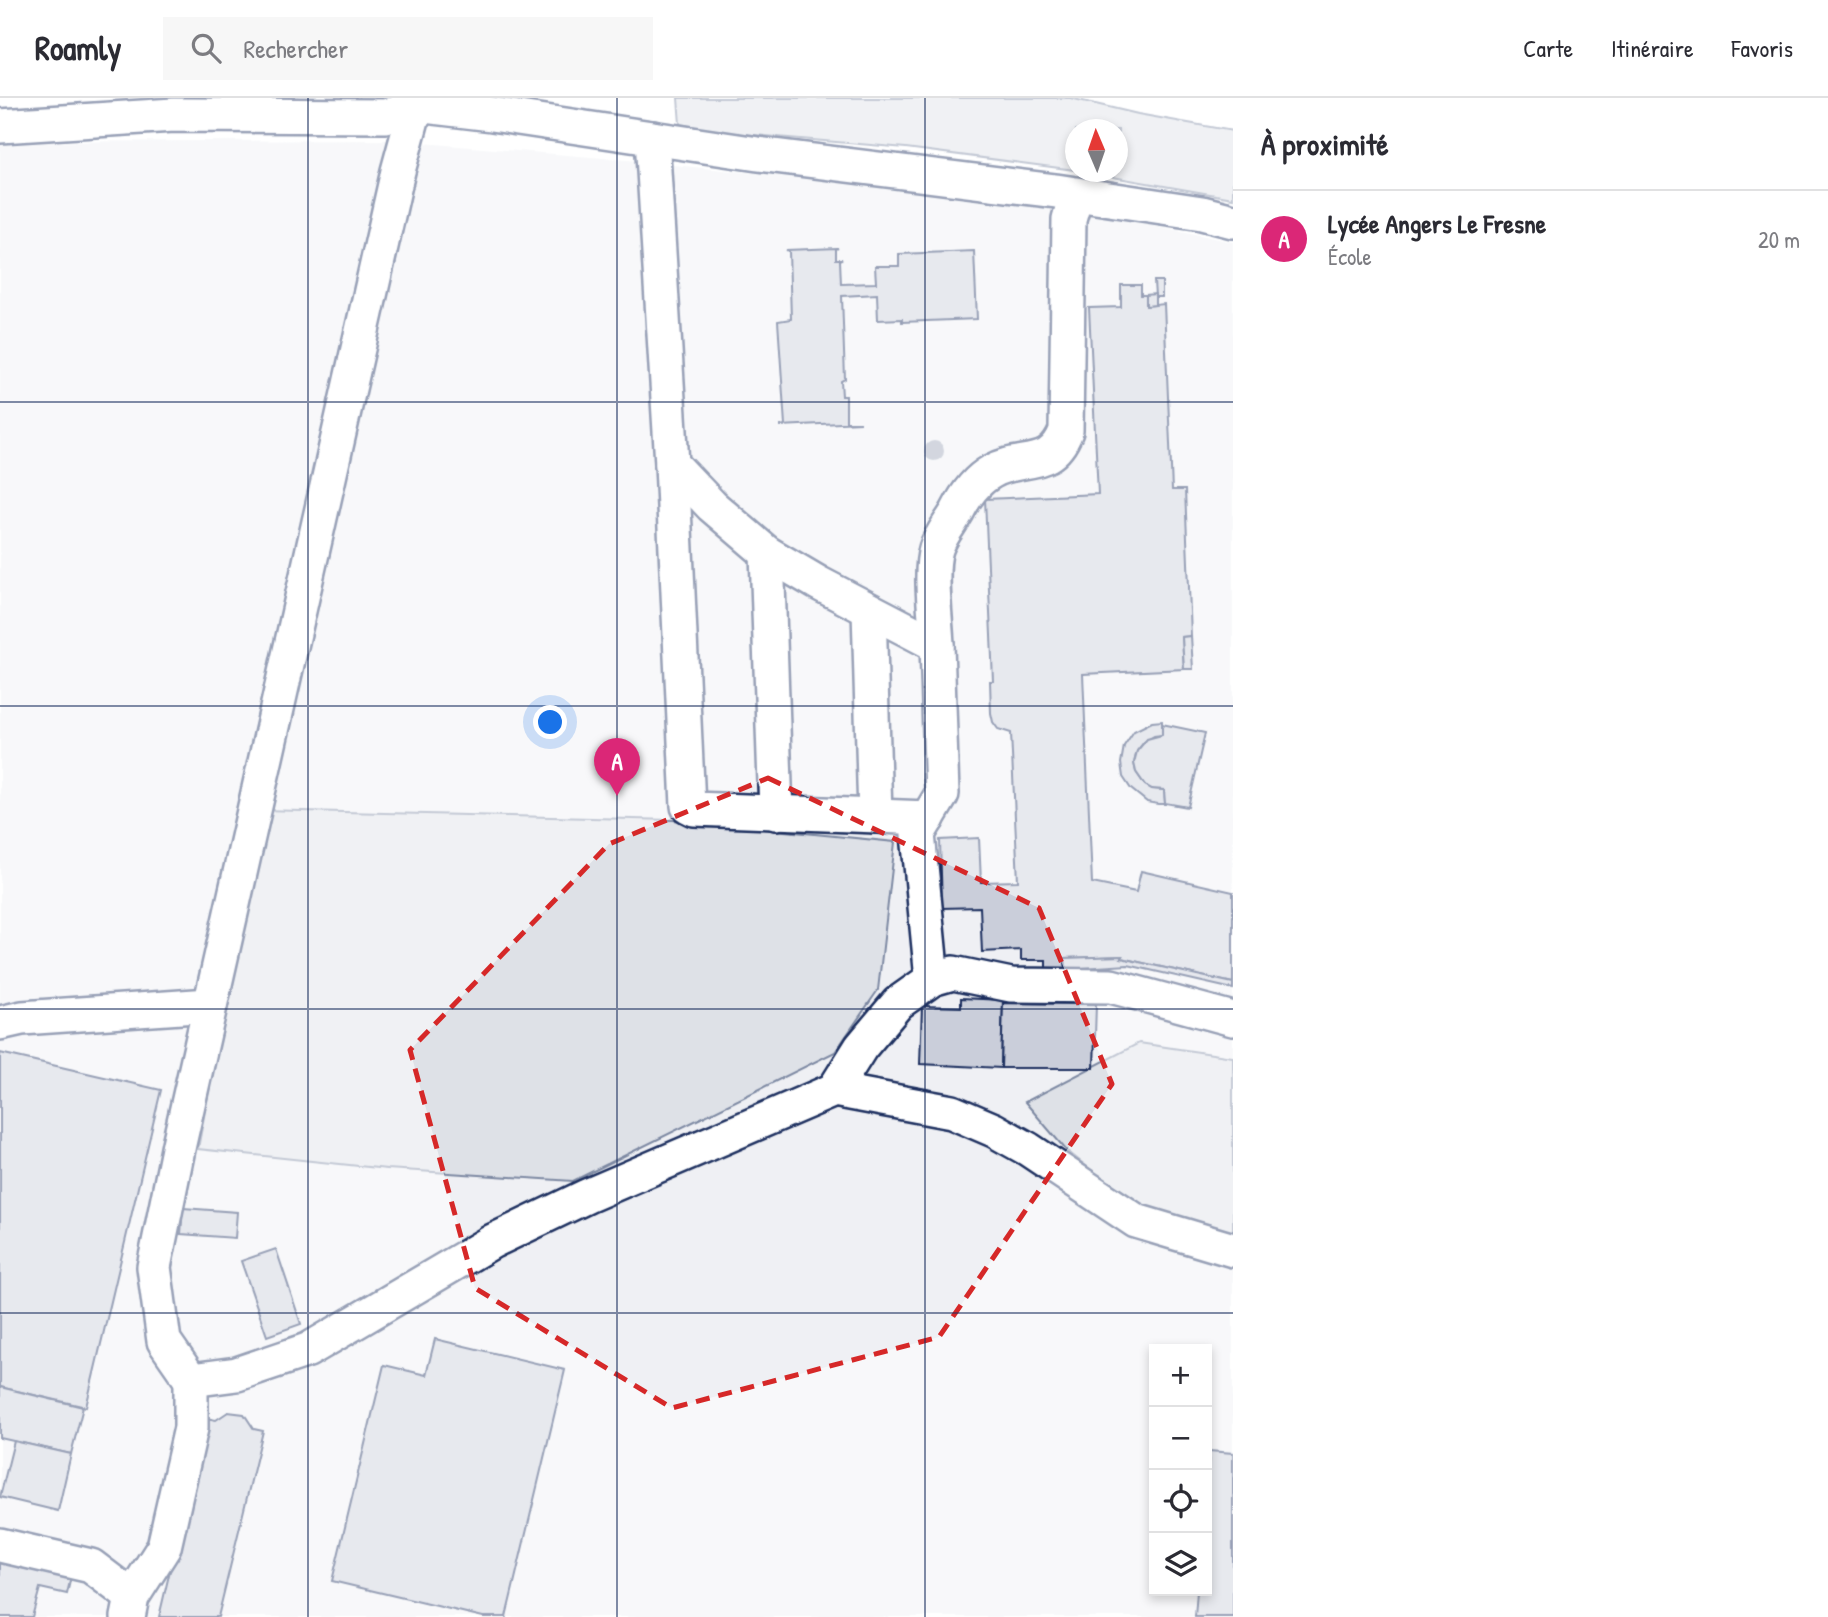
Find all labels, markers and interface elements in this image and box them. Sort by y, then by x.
search box [163,17,653,80]
text: Roamly [35,26,121,70]
icon: search [187,29,225,67]
text: Rechercher [243,31,348,66]
text: Carte [1523,32,1573,64]
text: Itinéraire [1611,32,1693,64]
text: Favoris [1731,32,1793,64]
north arrow [1065,119,1128,182]
text: À proximité [1261,124,1389,164]
text: Lycée Angers Le Fresne [1328,206,1546,241]
text: A [1278,224,1290,255]
text: 20 m [1758,224,1800,255]
text: École [1328,241,1372,272]
your location [533,705,567,739]
pin: A [594,738,640,796]
map controls [1149,1344,1212,1596]
button: + [1149,1344,1212,1407]
button: − [1149,1407,1212,1470]
button: locate [1149,1470,1212,1533]
button: layers [1149,1533,1212,1596]

